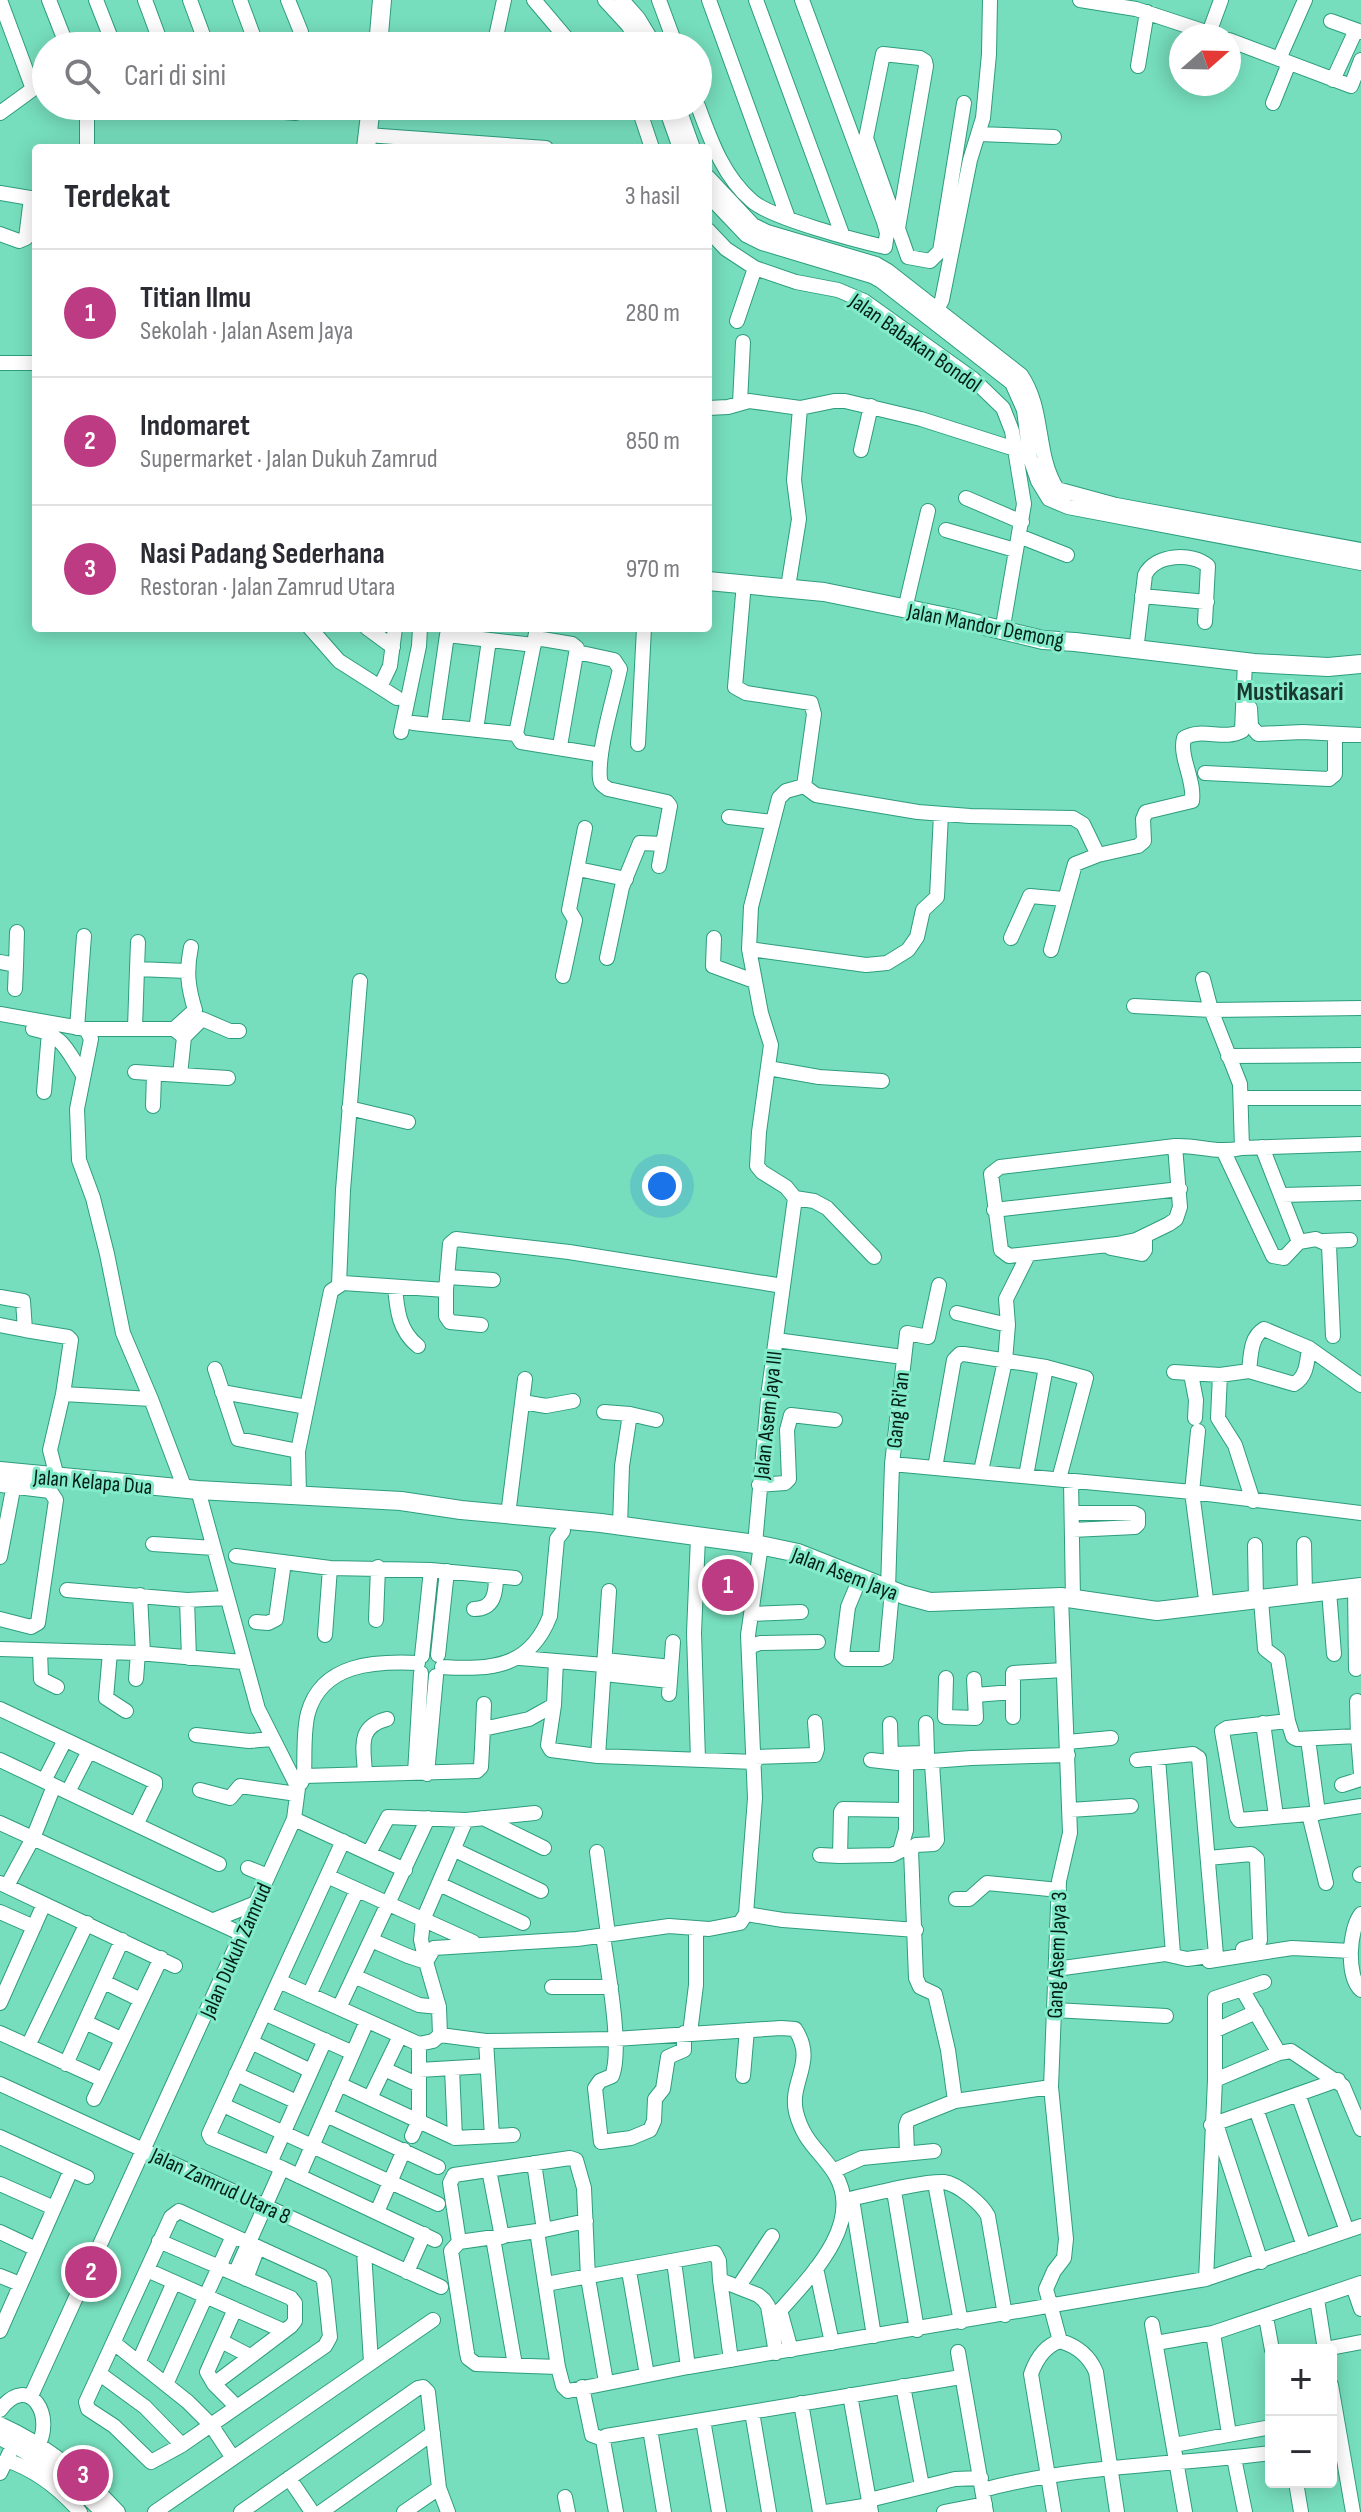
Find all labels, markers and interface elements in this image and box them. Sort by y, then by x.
north arrow [1169,24,1241,96]
search box [32,32,712,120]
icon: search [60,54,104,98]
text: Cari di sini [124,58,226,94]
text: Terdekat [64,176,170,217]
text: 3 hasil [625,181,680,212]
text: Titian Ilmu [140,280,251,316]
street label: Jalan Babakan Bondol [843,287,986,399]
text: 1 [85,298,95,329]
text: 280 m [625,298,680,329]
text: Sekolah · Jalan Asem Jaya [140,316,353,347]
text: Indomaret [140,408,250,444]
text: 2 [84,426,96,457]
text: 850 m [626,426,680,457]
text: Supermarket · Jalan Dukuh Zamrud [140,444,438,475]
text: Nasi Padang Sederhana [140,536,385,572]
text: 3 [84,554,96,585]
text: 970 m [626,554,680,585]
text: Restoran · Jalan Zamrud Utara [140,572,395,603]
street label: Jalan Mandor Demong [904,598,1066,655]
district label: Mustikasari [1236,677,1344,708]
your location [642,1166,682,1206]
street label: Jalan Asem Jaya III [748,1350,789,1482]
street label: Gang Ri'an [881,1371,916,1450]
street label: Jalan Kelapa Dua [31,1464,153,1501]
street label: Jalan Asem Jaya [787,1541,901,1607]
pin: 1 [702,1555,754,1615]
street label: Jalan Dukuh Zamrud [194,1879,278,2023]
street label: Gang Asem Jaya 3 [1042,1891,1073,2019]
street label: Jalan Zamrud Utara 8 [145,2142,295,2231]
pin: 2 [65,2242,117,2302]
map controls [1265,2344,1337,2488]
button: + [1265,2344,1337,2416]
button: − [1265,2416,1337,2488]
pin: 3 [57,2445,109,2505]

